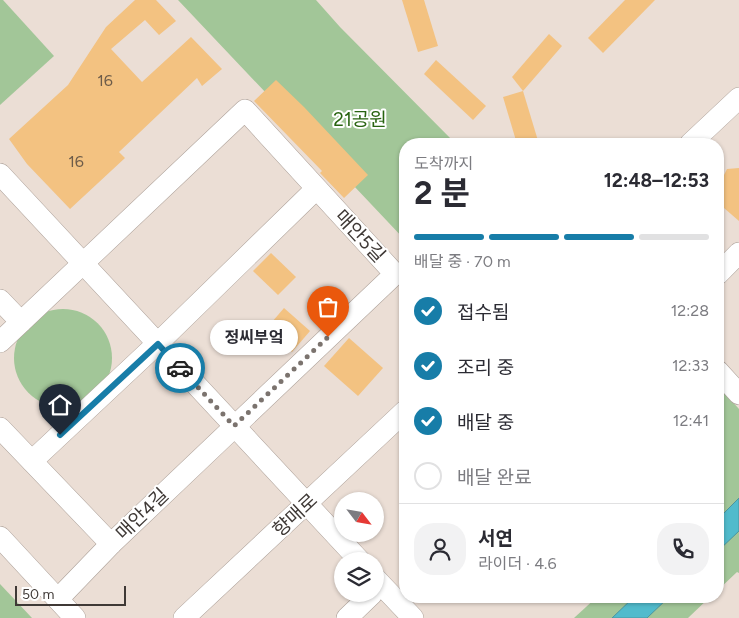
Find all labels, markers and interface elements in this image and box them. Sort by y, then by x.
house number: 16 [97,71,113,90]
park label: 21공원 [333,108,387,131]
house number: 16 [68,152,84,171]
text: 도착까지 [414,154,473,173]
text: 12:48–12:53 [604,169,709,192]
text: 2 분 [414,174,470,212]
street label: 매안5길 [330,205,390,267]
text: 배달 중 · 70 m [414,252,511,271]
pin [307,286,349,337]
icon: bag [314,293,342,321]
icon: check [414,297,442,325]
text: 접수됨 [457,301,509,324]
text: 12:28 [671,301,709,320]
callout: 정씨부엌 [210,320,298,354]
text: 정씨부엌 [225,328,283,347]
courier [155,343,205,393]
icon: check [414,352,442,380]
icon: car [166,354,194,382]
text: 조리 중 [457,356,514,379]
text: 12:33 [672,356,709,375]
pin [39,384,81,435]
icon: home [46,391,74,419]
icon: check [414,407,442,435]
text: 배달 중 [457,411,514,434]
text: 12:41 [673,411,709,430]
text: 배달 완료 [457,466,532,489]
street label: 매안4길 [111,483,173,545]
street label: 향매로 [268,489,322,541]
north arrow [334,492,384,542]
map controls [334,492,384,602]
button: person [414,523,466,575]
button: phone [657,523,709,575]
text: 서연 [478,527,513,550]
button: layers [334,552,384,602]
text: 라이더 · 4.6 [478,554,556,573]
scale bar [15,583,126,606]
text: 50 m [22,586,54,603]

